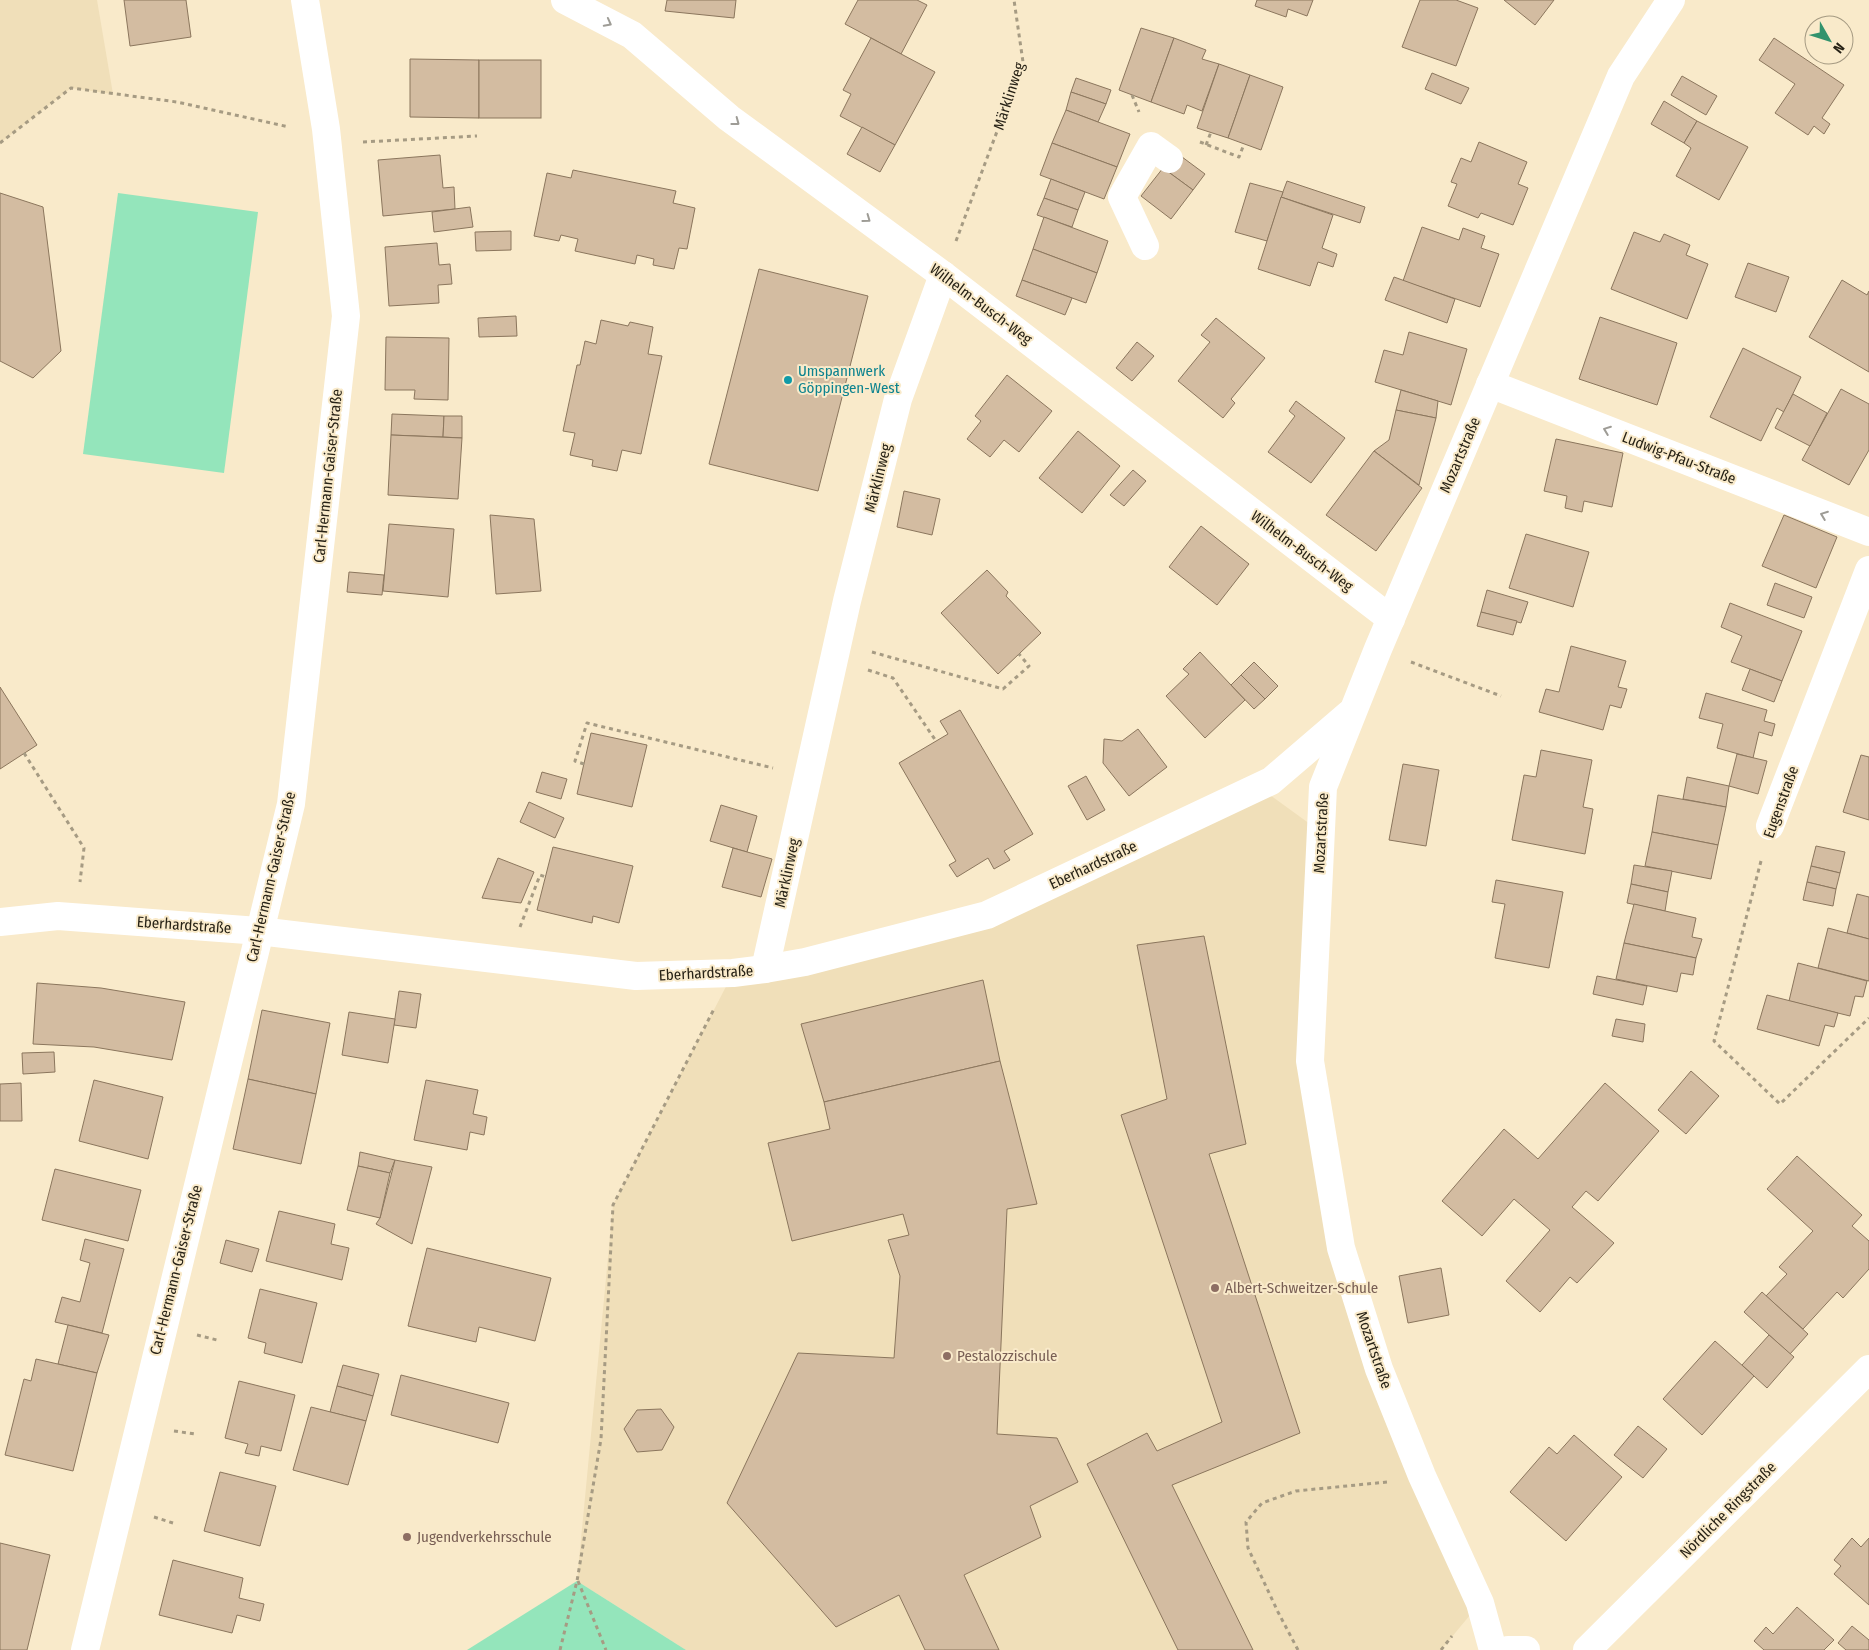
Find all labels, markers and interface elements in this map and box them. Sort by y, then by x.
north arrow [1804,15,1854,65]
one-way arrow [603,17,612,27]
text: N [1829,39,1848,56]
street label: Märklinweg [990,60,1028,132]
one-way arrow [730,116,740,125]
one-way arrow [861,213,871,222]
street label: Wilhelm-Busch-Weg [926,260,1036,348]
place label: Umspannwerk Göppingen-West [798,362,900,397]
marker: Umspannwerk Göppingen-West [782,374,794,386]
street label: Carl-Hermann-Gaiser-Straße [310,388,346,564]
street label: Mozartstraße [1436,414,1484,496]
one-way arrow [1603,426,1612,436]
street label: Ludwig-Pfau-Straße [1620,428,1738,488]
street label: Märklinweg [861,442,895,514]
street label: Wilhelm-Busch-Weg [1247,507,1357,595]
one-way arrow [1820,511,1828,521]
street label: Eugenstraße [1760,763,1802,841]
street label: Carl-Hermann-Gaiser-Straße [243,790,299,964]
street label: Mozartstraße [1310,792,1332,874]
street label: Märklinweg [771,837,803,909]
street label: Eberhardstraße [1046,837,1140,893]
street label: Eberhardstraße [136,913,232,937]
street label: Eberhardstraße [658,962,754,984]
street label: Carl-Hermann-Gaiser-Straße [146,1183,206,1357]
place label: Albert-Schweitzer-Schule [1225,1279,1378,1297]
marker: Albert-Schweitzer-Schule [1209,1282,1221,1294]
street label: Mozartstraße [1352,1309,1396,1391]
place label: Pestalozzischule [957,1347,1057,1365]
marker: Pestalozzischule [941,1350,953,1362]
street label: Nördliche Ringstraße [1676,1458,1780,1562]
place label: Jugendverkehrsschule [417,1528,552,1546]
marker: Jugendverkehrsschule [401,1531,413,1543]

